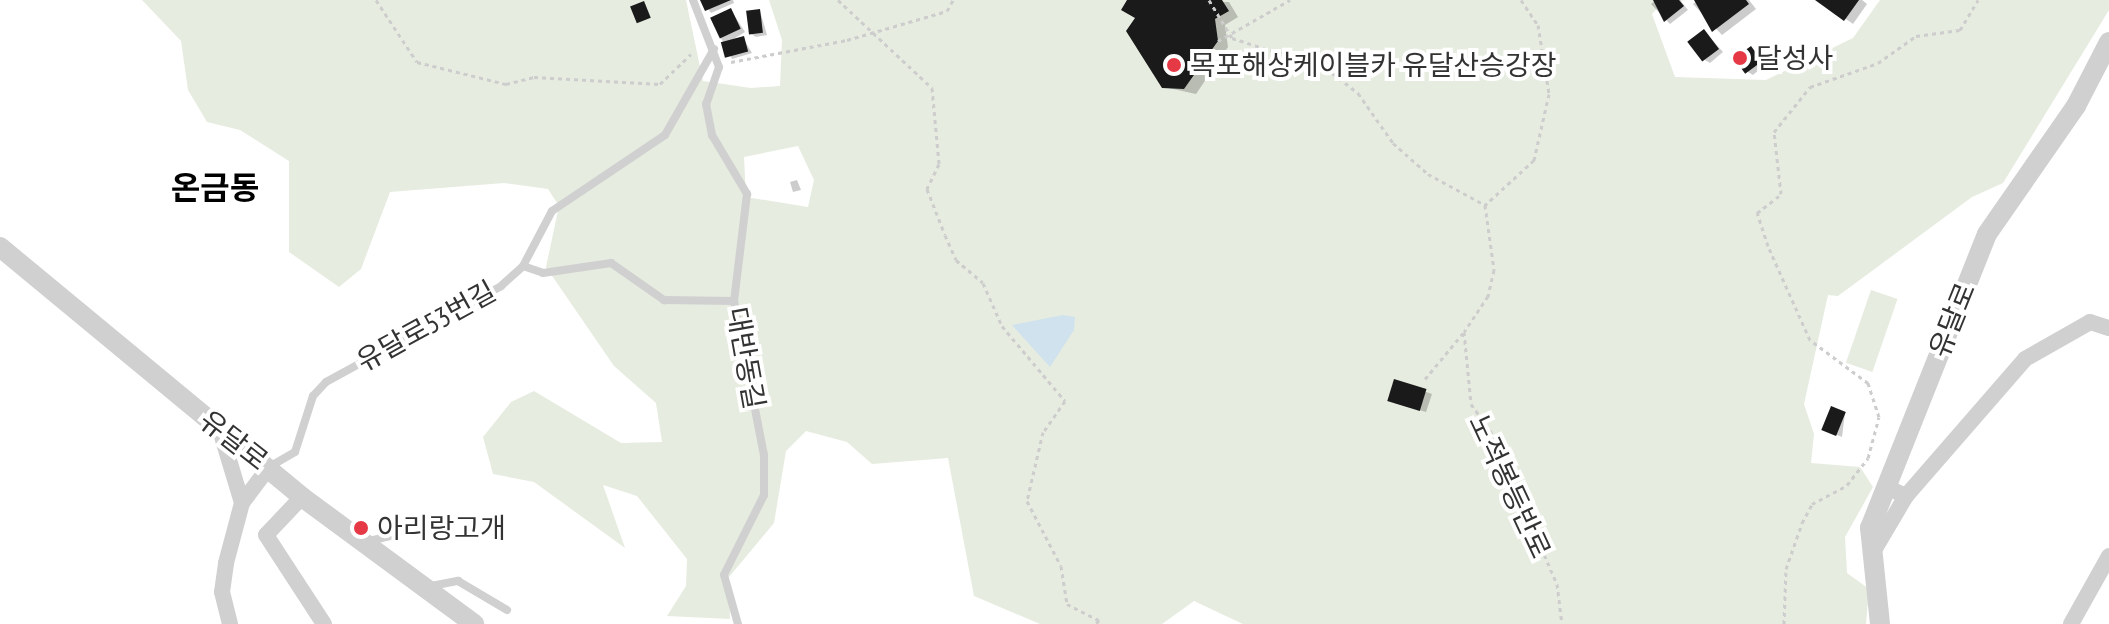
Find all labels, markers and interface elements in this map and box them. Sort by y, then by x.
place label: 달성사 [1756,41,1833,75]
place label: 목포해상케이블카 유달산승강장 [1190,48,1557,82]
marker: 달성사 [1731,49,1749,67]
marker: 목포해상케이블카 유달산승강장 [1165,56,1183,74]
district label: 온금동 [171,168,259,206]
street label: 유달로53번길 [351,274,501,378]
street label: 유달로 [1922,278,1982,362]
street label: 대반동길 [721,304,771,412]
street label: 유달로 [193,403,275,477]
street label: 노적봉등반로 [1462,409,1558,563]
place label: 아리랑고개 [377,511,506,545]
marker: 아리랑고개 [352,519,370,537]

